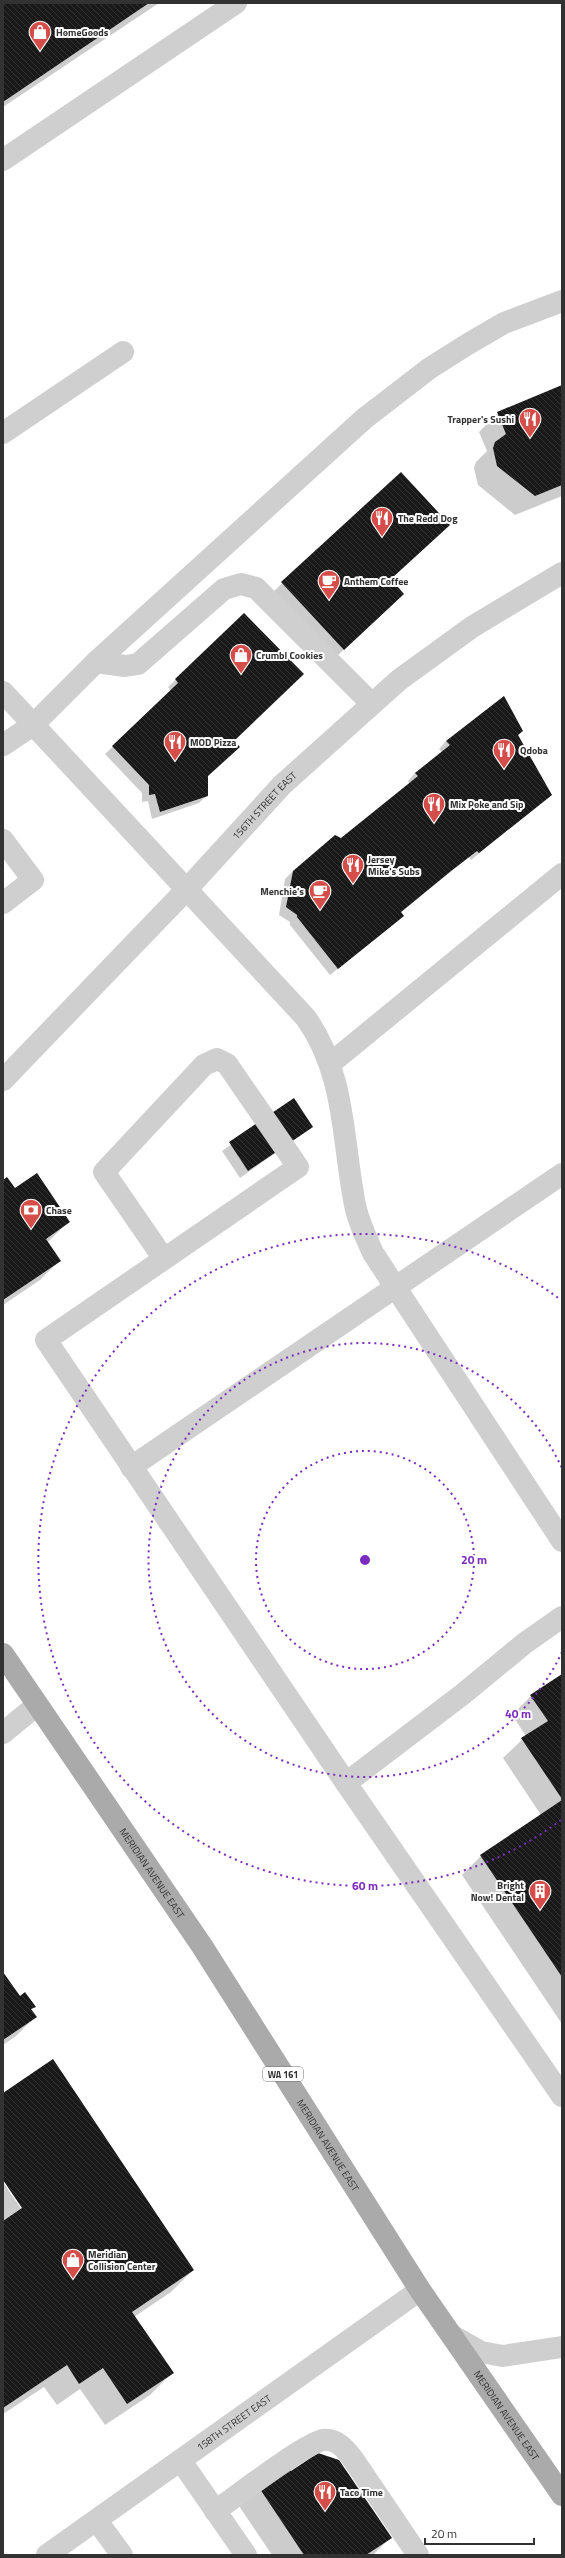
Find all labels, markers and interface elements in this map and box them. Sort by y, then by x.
shop icon: HomeGoods [27,19,53,52]
place label: HomeGoods [56,25,109,40]
restaurant icon: Trapper's Sushi [517,406,543,439]
place label: Trapper's Sushi [448,412,514,427]
restaurant icon: The Redd Dog [369,505,395,538]
place label: The Redd Dog [398,511,458,526]
cafe icon: Anthem Coffee [316,568,342,601]
place label: Anthem Coffee [344,574,408,589]
shop icon: Crumbl Cookies [228,642,254,675]
place label: Crumbl Cookies [256,648,323,663]
restaurant icon: MOD Pizza [162,729,188,762]
place label: MOD Pizza [190,735,236,750]
restaurant icon: Qdoba [491,737,517,770]
place label: Qdoba [520,743,548,758]
street label: 156TH STREET EAST [228,767,300,843]
restaurant icon: Mix Poke and Sip [421,791,447,824]
place label: Mix Poke and Sip [450,797,524,812]
restaurant icon: Jersey Mike's Subs [340,852,366,885]
place label: Jersey Mike's Subs [368,852,420,879]
cafe icon: Menchie's [307,878,333,911]
place label: Menchie's [260,884,304,899]
bank icon: Chase [18,1197,44,1230]
place label: Chase [46,1203,72,1218]
text: 20 m [461,1550,487,1569]
centre of rings [358,1553,372,1567]
text: 40 m [505,1704,531,1723]
street label: MERIDIAN AVENUE EAST [116,1825,189,1922]
text: 60 m [352,1876,378,1895]
place label: Bright Now! Dental [471,1878,524,1905]
building icon: Bright Now! Dental [527,1878,553,1911]
road number: WA 161 [263,2067,303,2081]
street label: MERIDIAN AVENUE EAST [293,2096,363,2195]
shop icon: Meridian Collision Center [60,2247,86,2280]
place label: Meridian Collision Center [88,2247,156,2274]
street label: MERIDIAN AVENUE EAST [470,2367,544,2464]
street label: 158TH STREET EAST [193,2390,275,2454]
restaurant icon: Taco Time [312,2479,338,2512]
place label: Taco Time [340,2485,383,2500]
scale bar [425,2520,534,2546]
text: 20 m [431,2524,457,2543]

